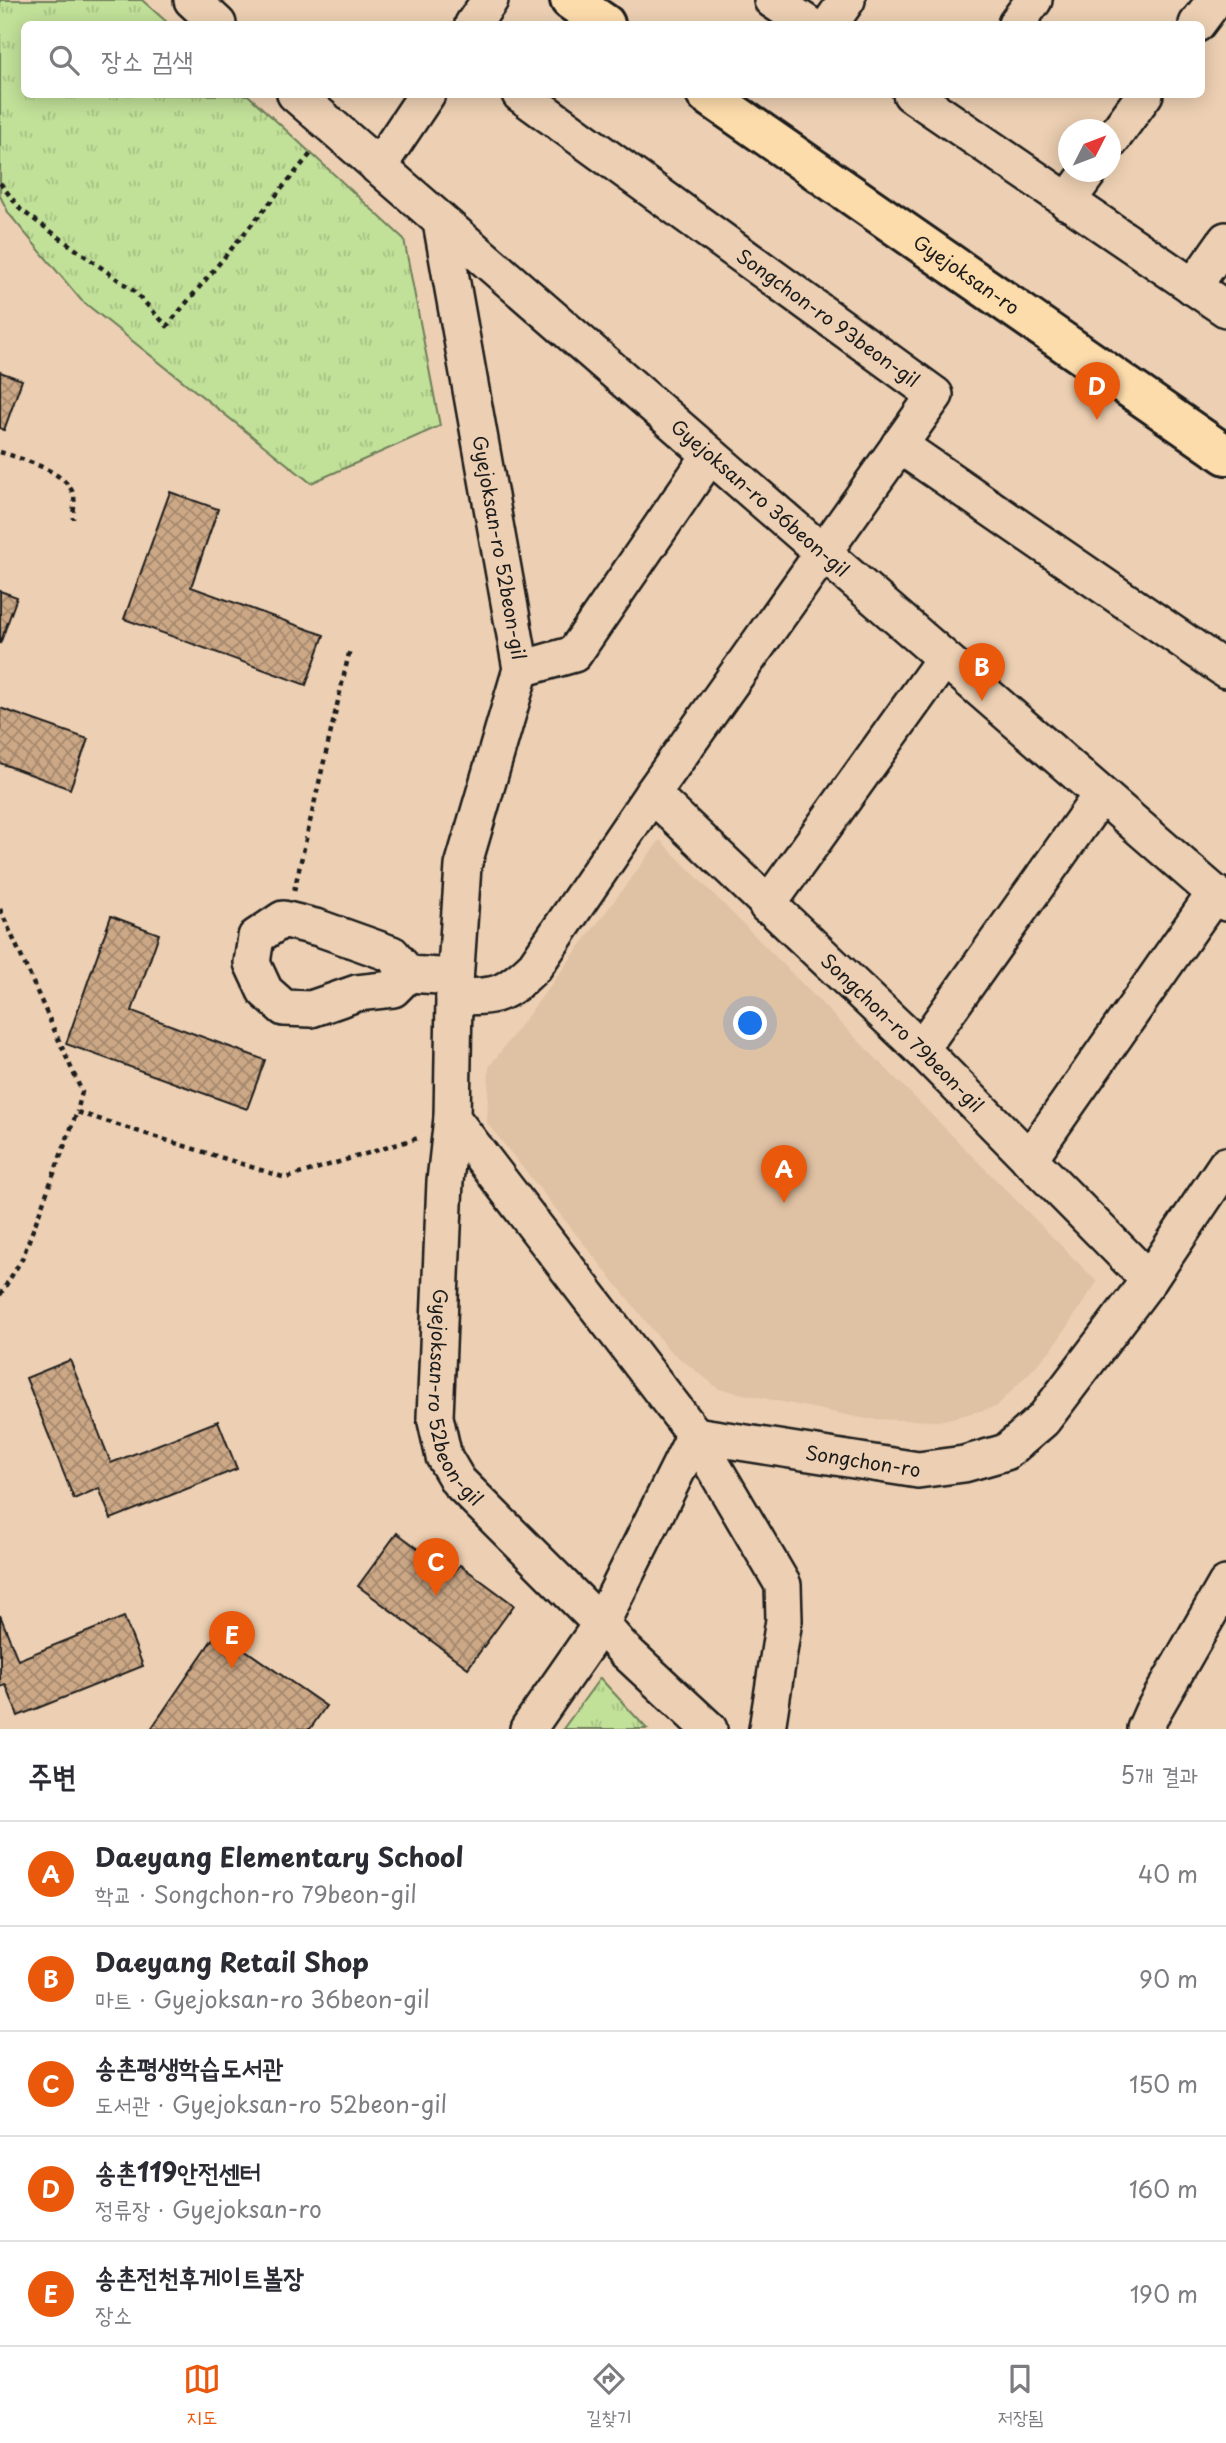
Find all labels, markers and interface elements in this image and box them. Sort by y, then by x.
search box [21,21,1205,98]
text: 장소 검색 [101,40,193,79]
icon: search [45,41,83,79]
north arrow [1058,119,1121,182]
street label: Gyejoksan-ro [908,227,1026,321]
street label: Songchon-ro 93beon-gil [731,241,926,393]
pin: D [1074,362,1120,420]
street label: Gyejoksan-ro 36beon-gil [665,412,856,583]
street label: Gyejoksan-ro 52beon-gil [466,433,534,662]
pin: B [959,643,1005,701]
street label: Songchon-ro 79beon-gil [815,946,991,1118]
your location [733,1006,767,1040]
pin: A [761,1145,807,1203]
street label: Gyejoksan-ro 52beon-gil [422,1288,490,1512]
street label: Songchon-ro [803,1438,923,1483]
pin: C [413,1538,459,1596]
pin: E [209,1611,255,1669]
text: 주변 [28,1752,76,1797]
text: 5개 결과 [1120,1757,1198,1792]
text: Daeyang Elementary School [95,1837,464,1876]
text: A [42,1856,60,1891]
text: 40 m [1138,1856,1198,1891]
text: 학교 · Songchon-ro 79beon-gil [95,1876,417,1911]
text: Daeyang Retail Shop [95,1942,369,1981]
text: B [43,1961,59,1996]
text: 90 m [1139,1961,1198,1996]
text: 마트 · Gyejoksan-ro 36beon-gil [95,1981,430,2016]
text: 송촌평생학습도서관 [95,2047,283,2086]
text: C [42,2066,60,2101]
text: 150 m [1129,2066,1198,2101]
text: 도서관 · Gyejoksan-ro 52beon-gil [95,2086,447,2121]
text: 송촌119안전센터 [95,2152,261,2191]
text: D [42,2171,60,2206]
text: 160 m [1129,2171,1198,2206]
text: 정류장 · Gyejoksan-ro [95,2191,322,2226]
text: 송촌전천후게이트볼장 [95,2257,304,2296]
text: E [44,2276,58,2311]
text: 190 m [1130,2276,1198,2311]
text: 장소 [95,2296,132,2331]
tab: 지도 [183,2360,221,2431]
tab: 길찾기 [586,2360,632,2431]
tab: 저장됨 [997,2360,1043,2431]

